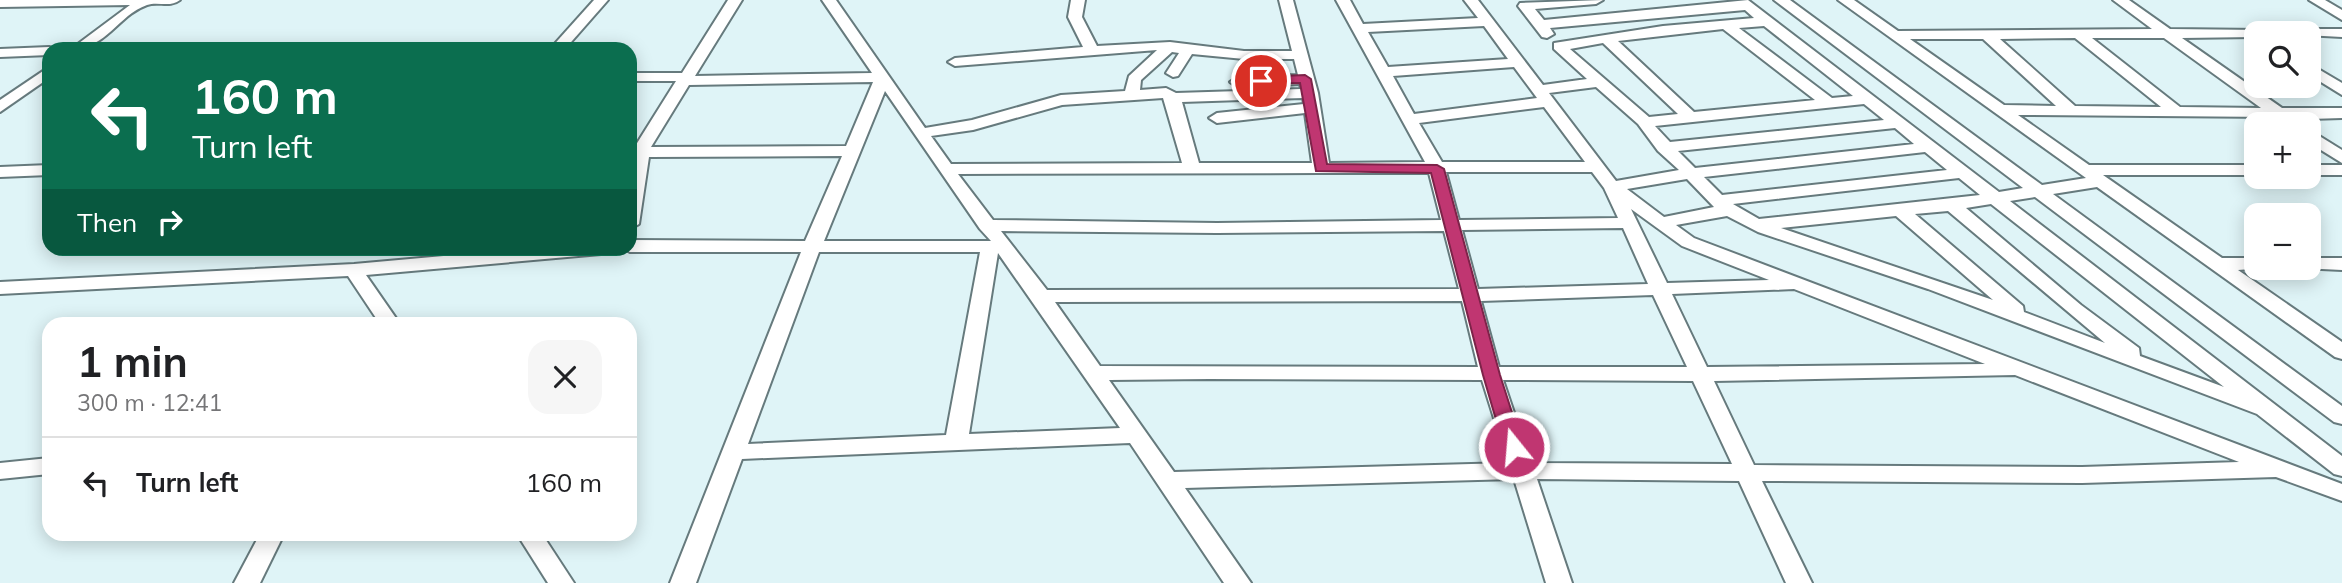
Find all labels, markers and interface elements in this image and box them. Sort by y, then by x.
map controls [2244,21,2321,280]
button: search [2244,21,2321,98]
pin [1231,51,1291,111]
icon: arrive [1242,62,1280,100]
text: 160 m [192,65,338,126]
icon: left [77,70,168,161]
button: + [2244,112,2321,189]
text: Turn left [192,126,312,166]
icon: right [151,203,189,241]
button: − [2244,203,2321,280]
text: Then [77,206,137,239]
text: 1 min [77,335,188,388]
button: close [528,340,602,414]
text: 300 m · 12:41 [77,388,222,417]
position arrow [1477,410,1551,484]
icon: left [77,464,115,502]
text: Turn left [136,466,238,499]
text: 160 m [526,466,602,499]

